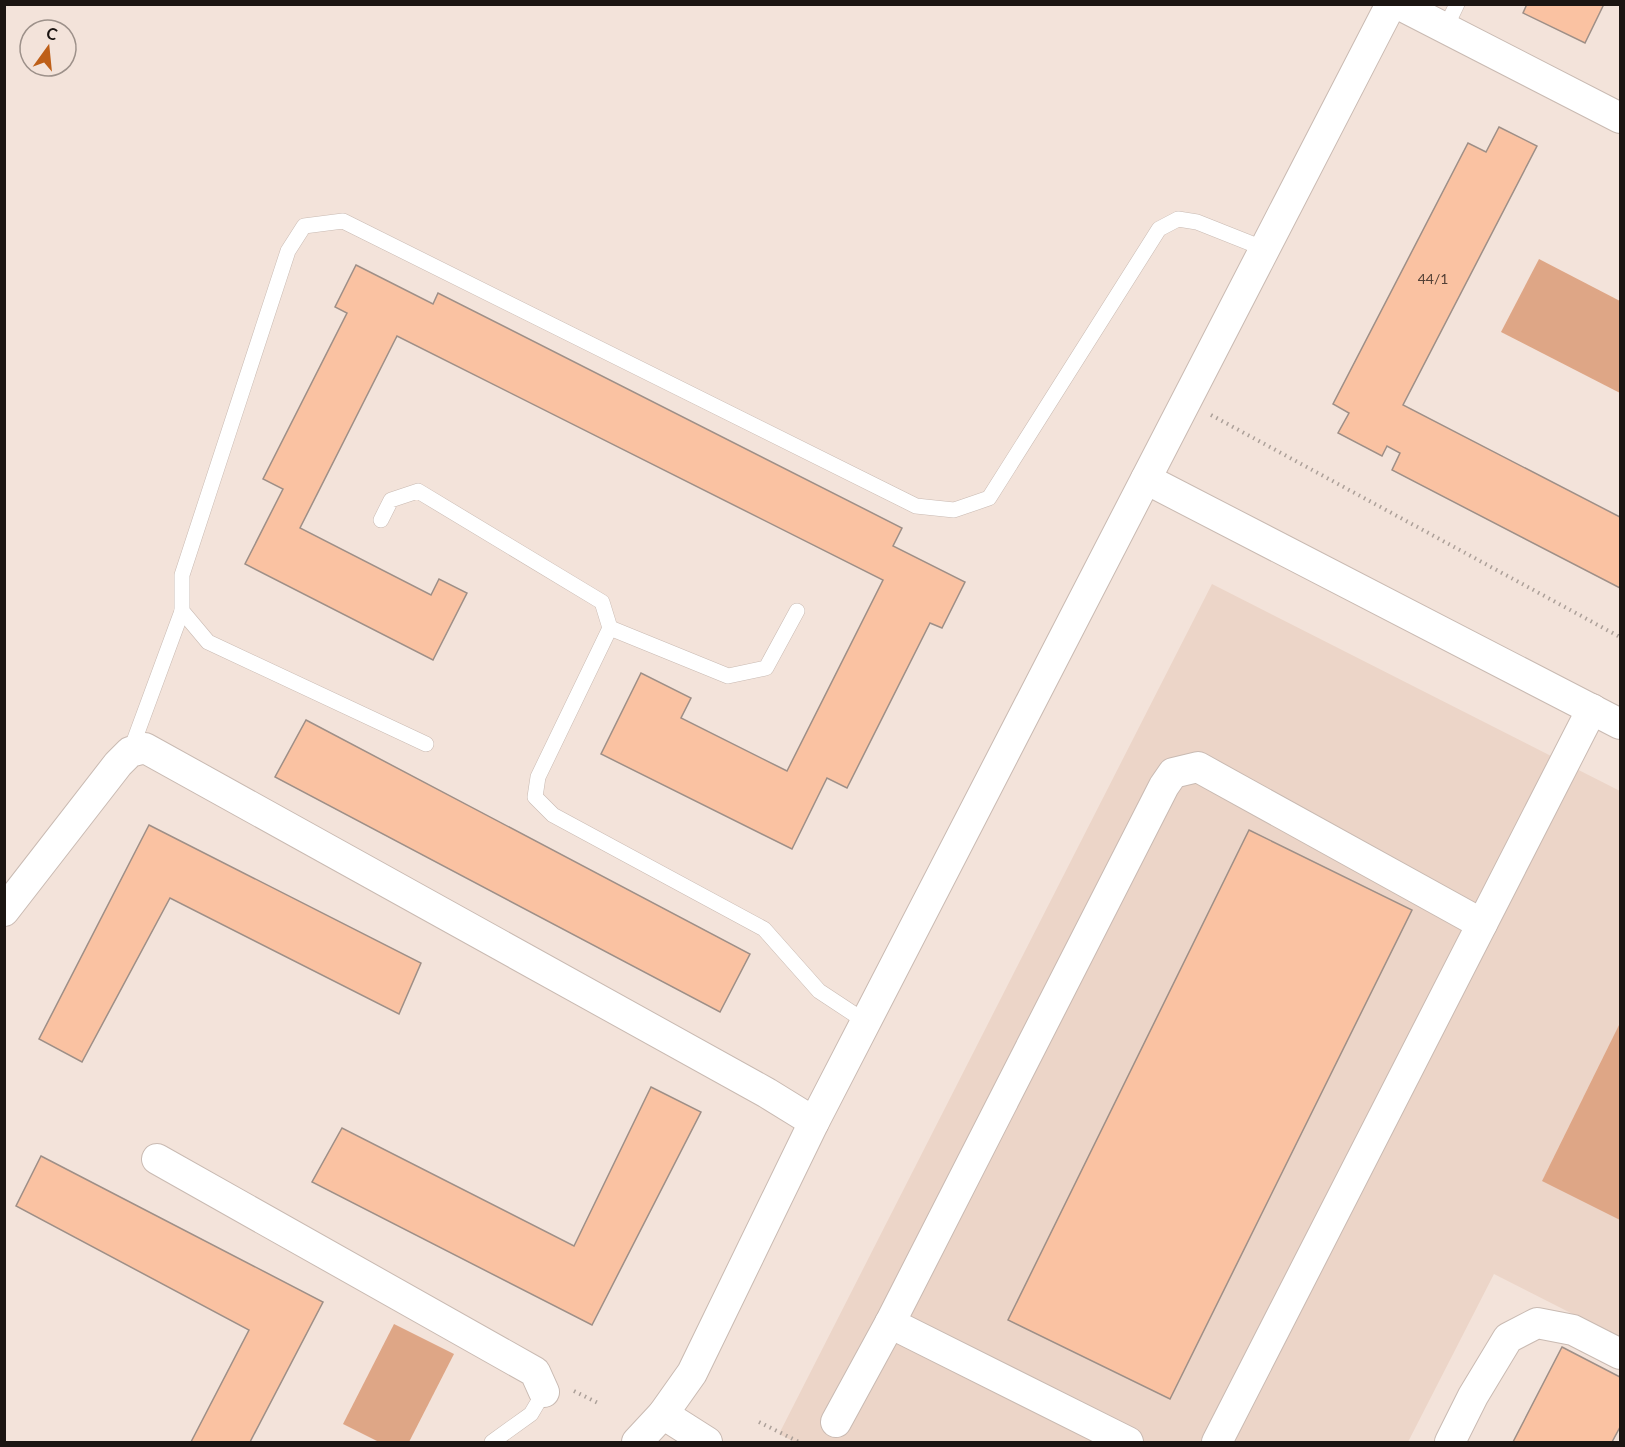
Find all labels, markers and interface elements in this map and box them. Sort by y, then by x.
north arrow [18,18,78,78]
text: С [44,22,60,44]
house number: 44/1 [1418,270,1448,287]

